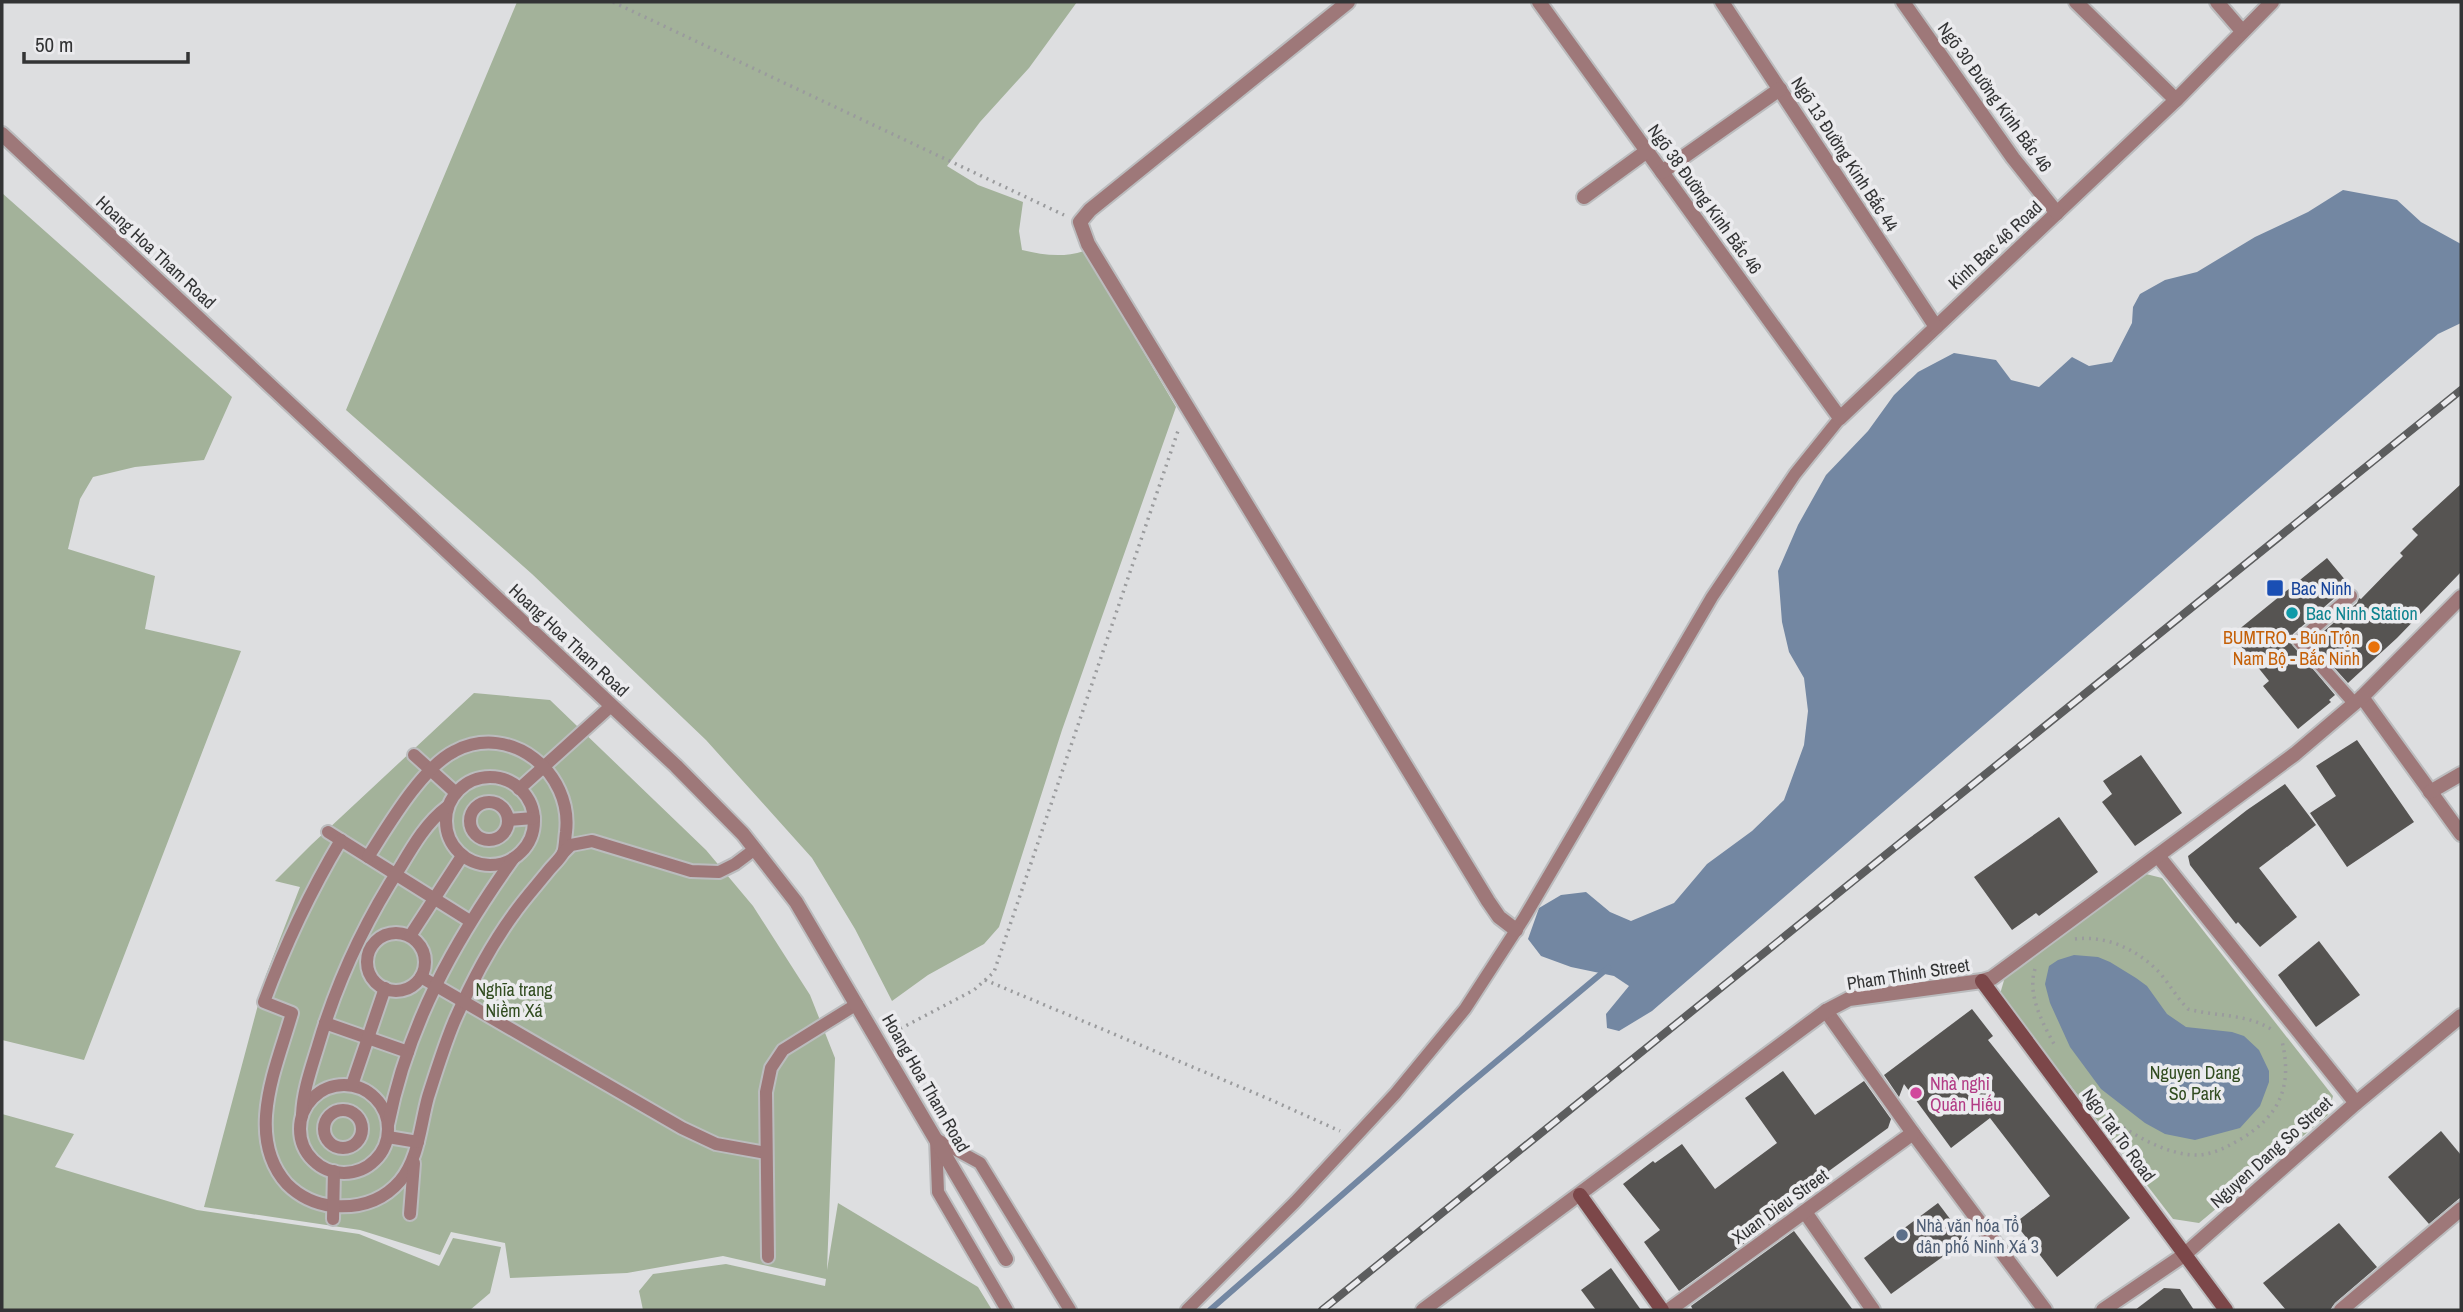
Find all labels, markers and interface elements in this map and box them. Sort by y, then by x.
street label: Ngõ 30 Đường Kinh Bắc 46 [1932,17,2058,177]
scale bar [24,21,189,65]
text: 50 m [35,30,73,59]
street label: Ngõ 13 Đường Kinh Bắc 44 [1786,72,1904,236]
street label: Ngõ 38 Đường Kinh Bắc 46 [1642,119,1768,279]
street label: Hoang Hoa Tham Road [91,190,221,314]
street label: Kinh Bac 46 Road [1943,195,2047,295]
place label: Bac Ninh [2291,576,2352,601]
street label: Hoang Hoa Tham Road [504,578,634,702]
marker: Bac Ninh [2265,578,2285,598]
place label: Bac Ninh Station [2306,601,2418,626]
marker: Bac Ninh Station [2284,605,2300,621]
place label: BUMTRO - Bún Trộn Nam Bộ - Bắc Ninh [2223,625,2360,671]
marker: BUMTRO - Bún Trộn Nam Bộ - Bắc Ninh [2366,639,2382,655]
street label: Pham Thinh Street [1845,952,1971,996]
park label: Nghĩa trang Niềm Xá [475,977,553,1023]
street label: Hoang Hoa Tham Road [876,1009,976,1157]
park label: Nguyen Dang So Park [2150,1060,2241,1106]
place label: Nhà nghỉ Quân Hiếu [1930,1071,2001,1117]
street label: Ngo Tat To Road [2077,1083,2161,1187]
marker: Nhà nghỉ Quân Hiếu [1908,1085,1924,1101]
street label: Nguyen Dang So Street [2205,1091,2337,1213]
street label: Xuan Dieu Street [1727,1163,1833,1249]
place label: Nhà văn hóa Tổ dân phố Ninh Xá 3 [1916,1213,2039,1259]
marker: Nhà văn hóa Tổ dân phố Ninh Xá 3 [1894,1227,1910,1243]

